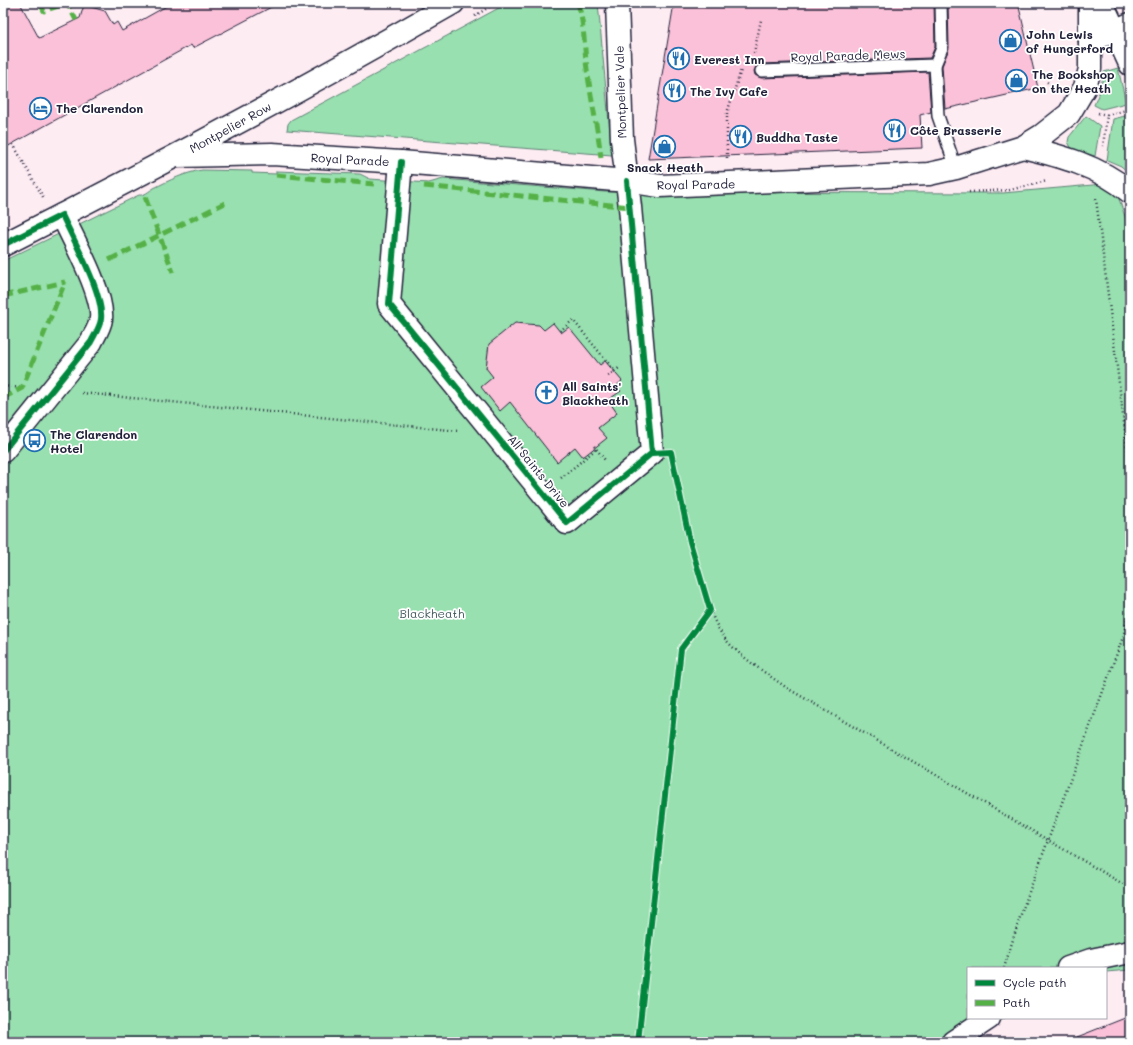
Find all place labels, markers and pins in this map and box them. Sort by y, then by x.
place label: John Lewis of Hungerford [1026,26,1113,56]
shop icon: John Lewis of Hungerford [997,28,1023,54]
restaurant icon: Everest Inn [666,46,692,72]
place label: Everest Inn [694,51,764,67]
place label: The Bookshop on the Heath [1032,66,1115,96]
shop icon: The Bookshop on the Heath [1004,68,1030,94]
restaurant icon: The Ivy Cafe [662,78,688,104]
place label: The Ivy Cafe [690,83,768,99]
hotel icon: The Clarendon [28,95,54,121]
place label: The Clarendon [56,100,143,116]
restaurant icon: Côte Brasserie [882,117,908,143]
place label: Côte Brasserie [910,122,1001,138]
restaurant icon: Buddha Taste [728,124,754,150]
place label: Buddha Taste [756,129,838,145]
shop icon: Snack Heath [652,133,678,159]
place label: Snack Heath [627,159,703,175]
place label: All Saints' Blackheath [562,378,628,408]
church icon: All Saints' Blackheath [534,380,560,406]
place label: The Clarendon Hotel [50,426,137,456]
bus stop icon: The Clarendon Hotel [22,428,48,454]

